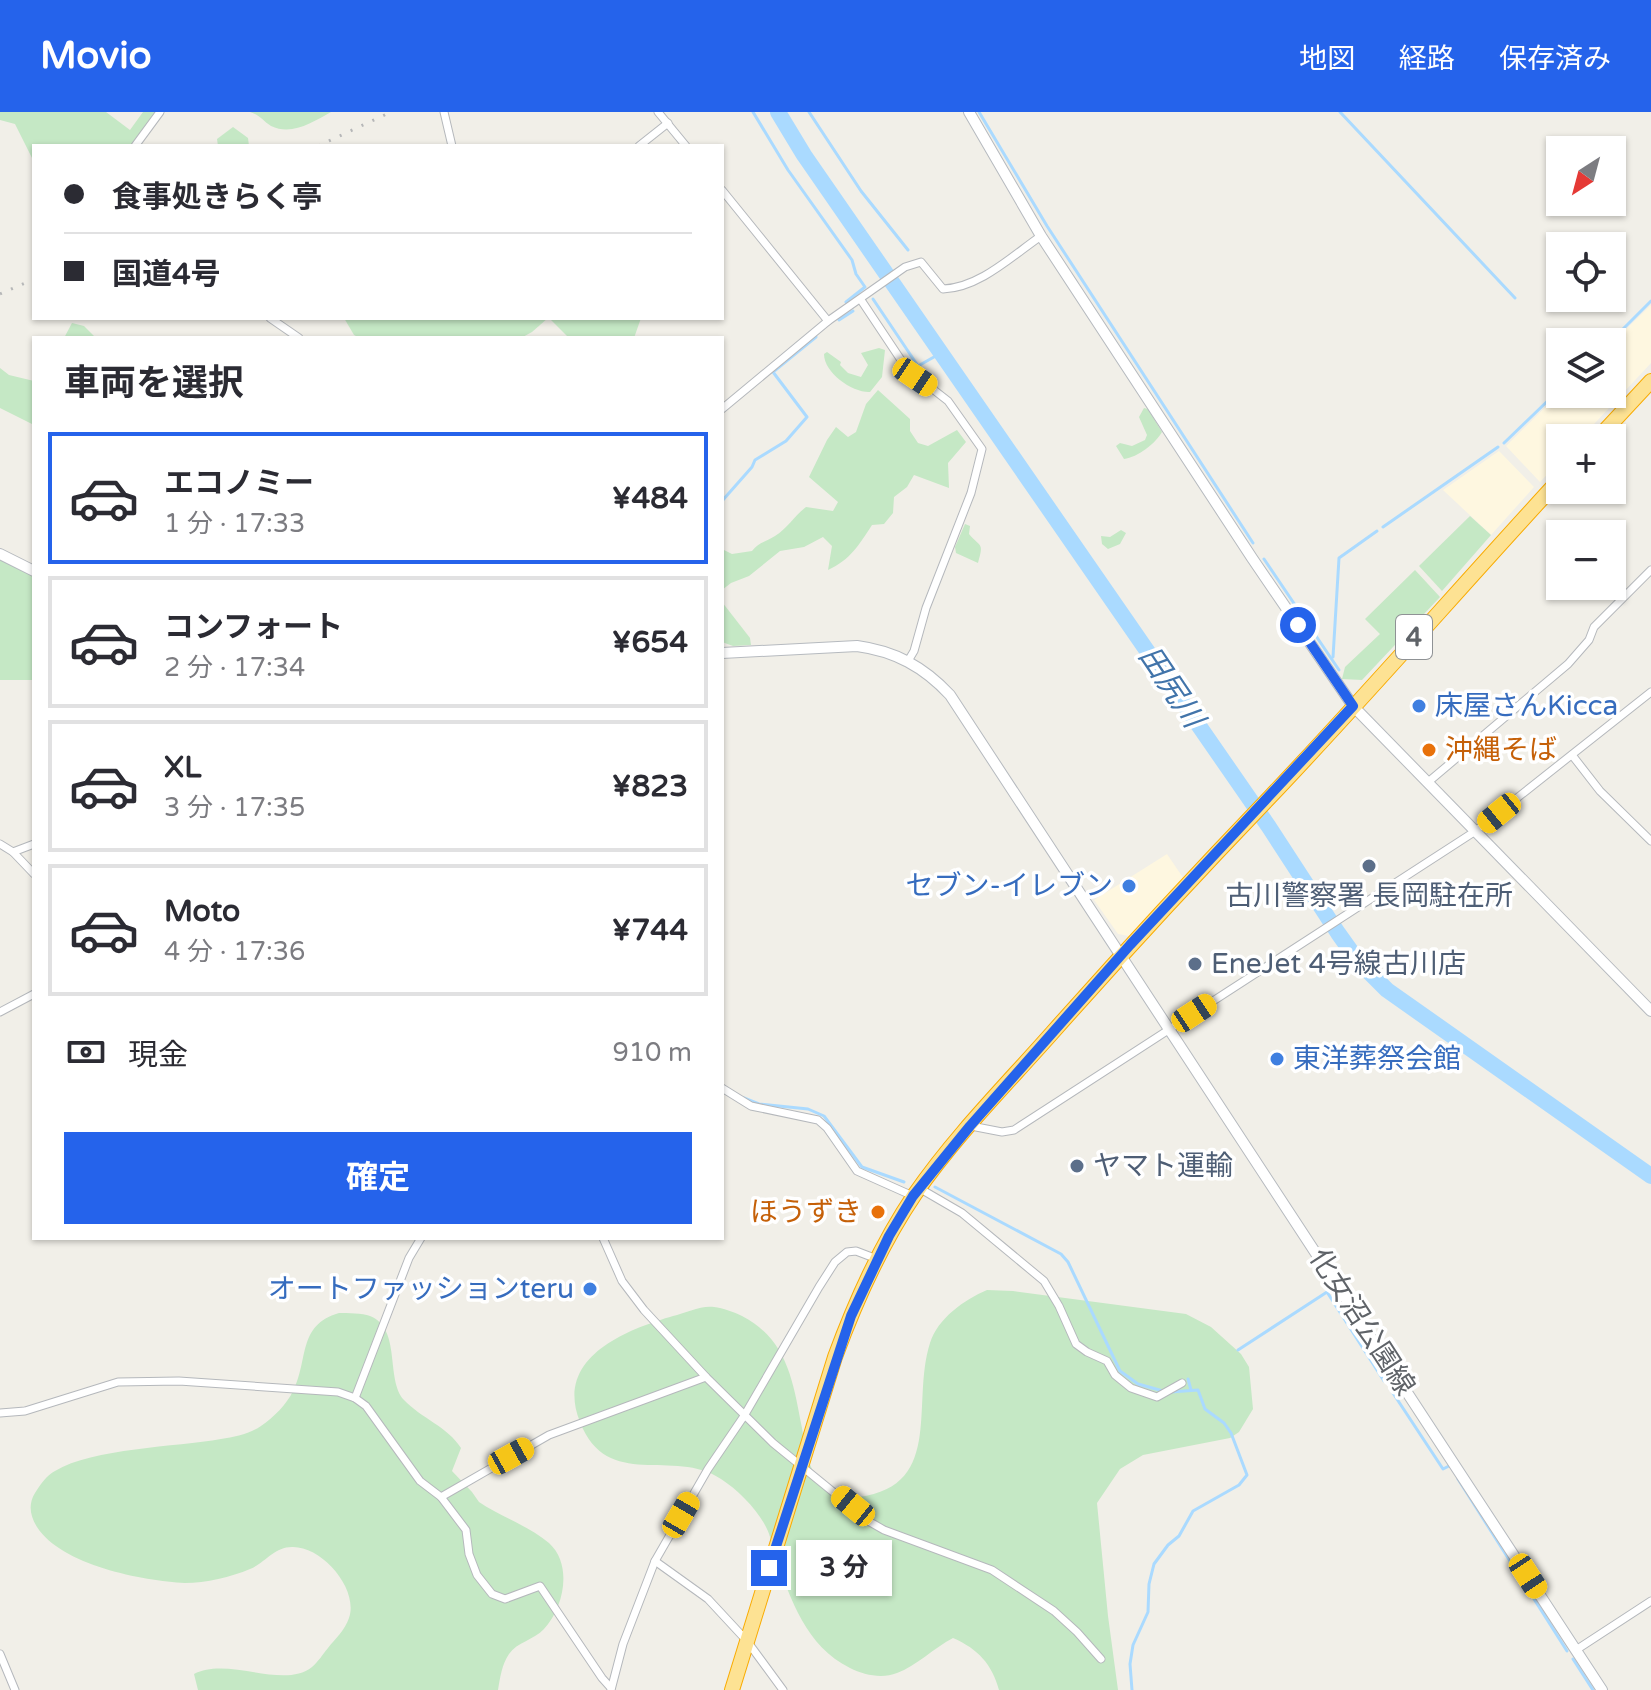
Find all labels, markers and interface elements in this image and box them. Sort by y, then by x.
text: Movio [40,33,152,79]
text: 地図 [1299,42,1355,76]
text: 経路 [1399,42,1455,76]
text: 保存済み [1499,42,1611,76]
north arrow [1546,136,1626,216]
map controls [1546,136,1626,600]
text: 食事処きらく亭 [112,179,322,216]
button: locate [1546,232,1626,312]
text: 国道4号 [112,256,221,293]
button: layers [1546,328,1626,408]
car [888,354,942,400]
text: 車両を選択 [64,362,244,405]
button: + [1546,424,1626,504]
icon: car [68,462,140,534]
text: エコノミー [164,465,314,502]
text: ¥484 [612,480,688,517]
text: 1 分 · 17:33 [164,508,305,539]
button: − [1546,520,1626,600]
icon: car [68,606,140,678]
route start [1280,607,1316,643]
text: コンフォート [164,609,343,646]
road number: 4 [1396,615,1432,659]
text: ¥654 [612,624,688,661]
water label: 田尻川 [1130,639,1213,737]
text: 2 分 · 17:34 [164,652,305,683]
place label: 床屋さんKicca [1435,689,1618,723]
marker: 床屋さんKicca [1410,697,1428,715]
place label: 沖縄そば [1445,733,1557,767]
marker: 沖縄そば [1420,741,1438,759]
text: XL [164,749,201,786]
icon: car [68,750,140,822]
text: ¥823 [612,768,688,805]
car [1473,789,1525,837]
text: 3 分 · 17:35 [164,792,305,823]
marker: 古川警察署 長岡駐在所 [1360,857,1378,875]
place label: セブン-イレブン [906,869,1113,903]
marker: セブン-イレブン [1120,877,1138,895]
place label: 古川警察署 長岡駐在所 [1225,879,1513,913]
text: Moto [164,893,240,930]
icon: car [68,894,140,966]
text: ¥744 [612,912,688,949]
text: 4 分 · 17:36 [164,936,305,967]
place label: EneJet 4号線古川店 [1211,947,1466,981]
marker: EneJet 4号線古川店 [1186,955,1204,973]
car [1167,990,1221,1036]
icon: cash [64,1030,108,1074]
text: 現金 [128,1037,188,1074]
text: 910 m [612,1037,692,1068]
place label: 東洋葬祭会館 [1293,1042,1461,1076]
marker: 東洋葬祭会館 [1268,1050,1286,1068]
button: 確定 [64,1132,692,1224]
place label: ヤマト運輸 [1093,1149,1233,1183]
marker: ヤマト運輸 [1068,1157,1086,1175]
place label: ほうずき [750,1195,862,1229]
marker: ほうずき [869,1203,887,1221]
street label: 化女沼公園線 [1302,1242,1422,1402]
place label: オートファッションteru [268,1272,574,1306]
marker: オートファッションteru [581,1280,599,1298]
car [484,1434,538,1478]
car [827,1482,879,1530]
car [659,1488,703,1542]
callout: 3 分 [797,1540,893,1596]
car [1505,1549,1551,1603]
route end [751,1550,787,1586]
text: 3 分 [819,1552,869,1583]

